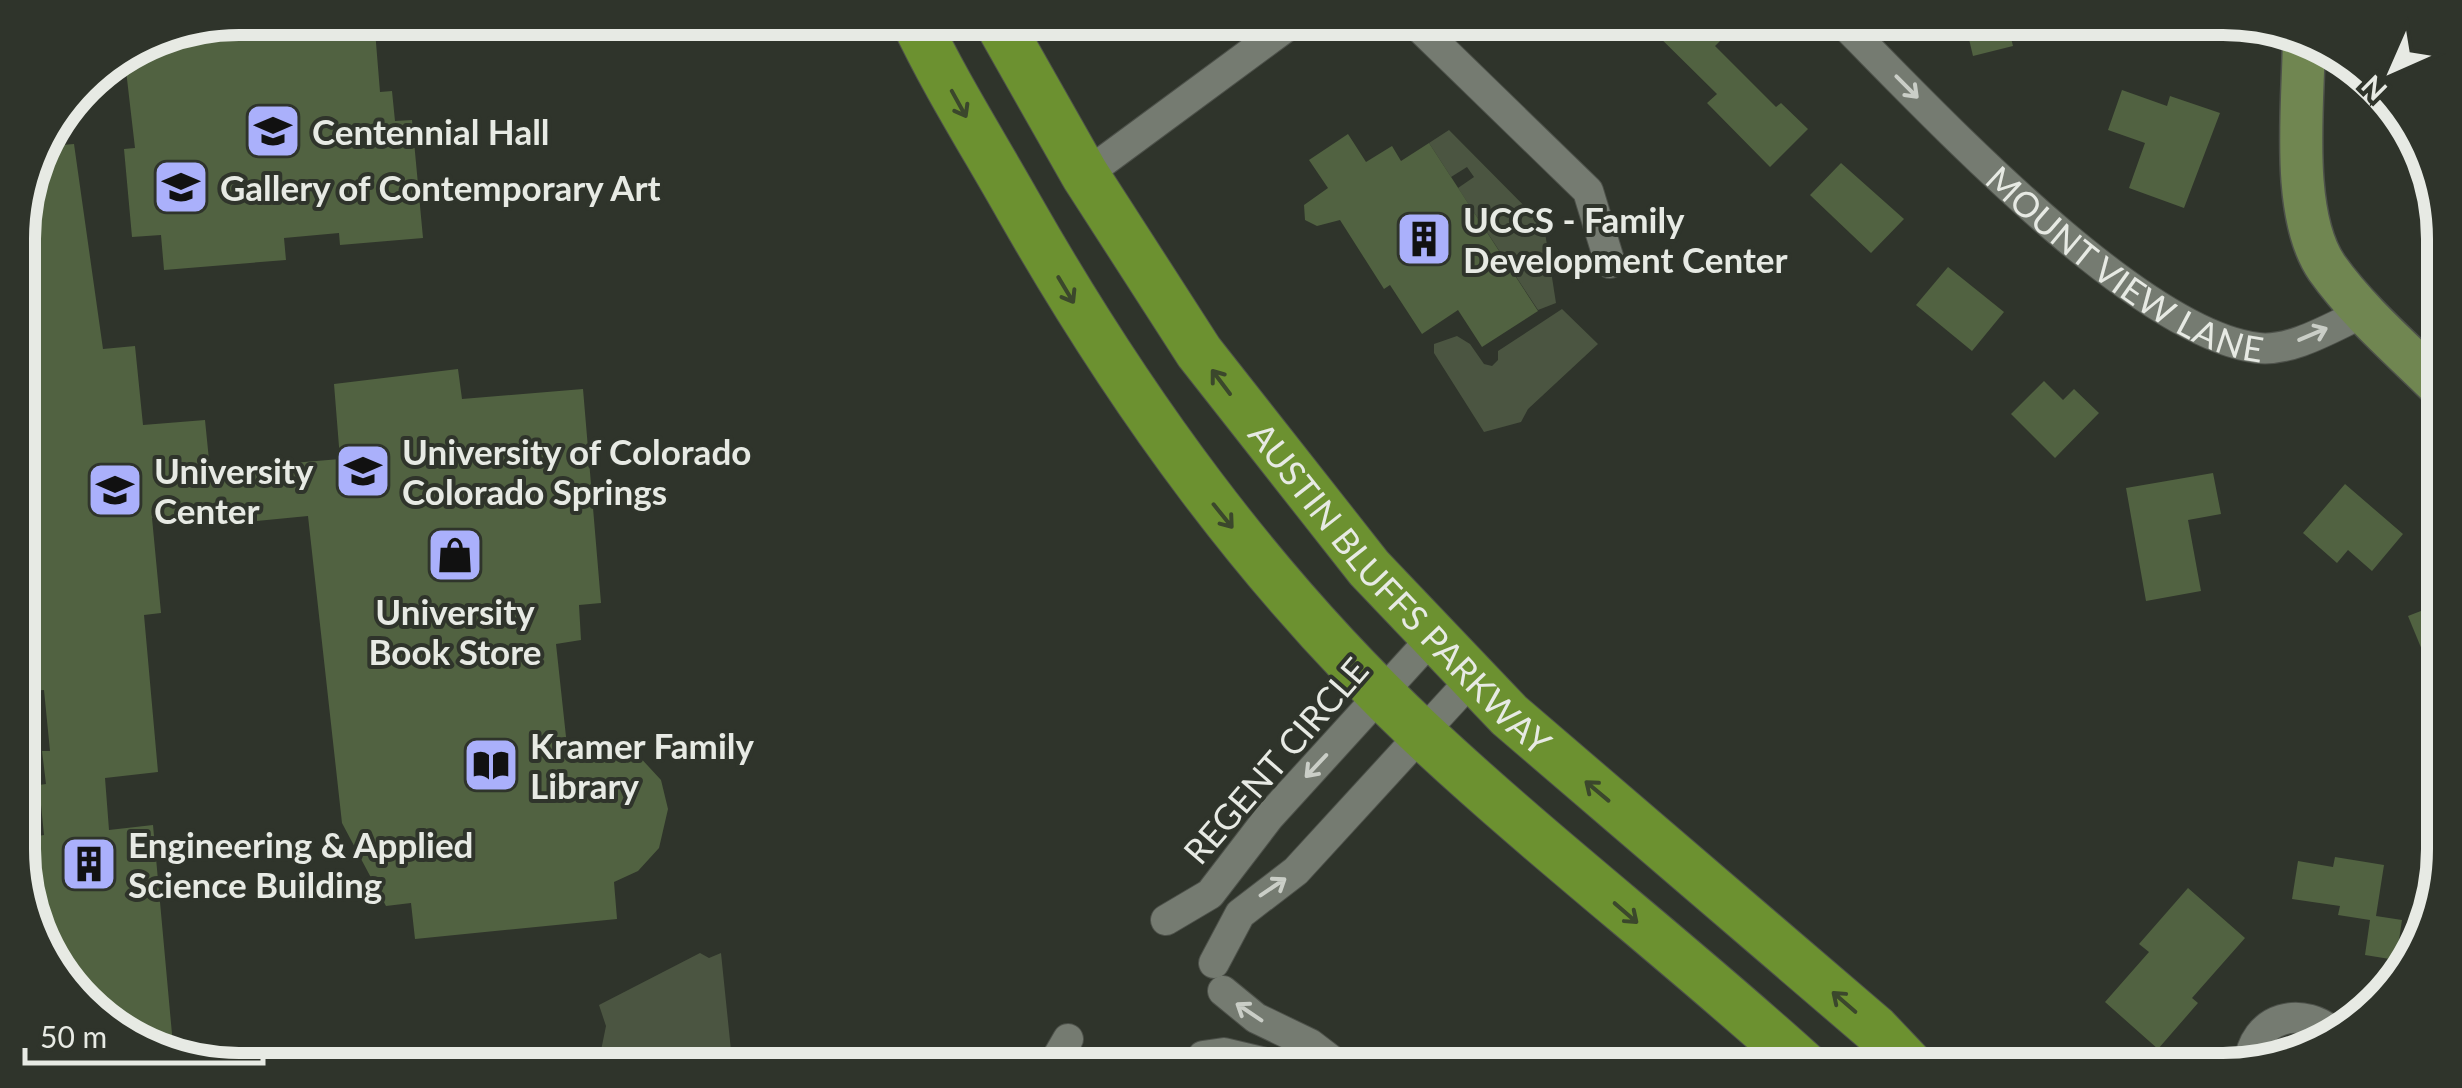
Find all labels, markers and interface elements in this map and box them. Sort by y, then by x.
north arrow [2342,20,2442,120]
text: N [2354,69,2393,108]
one-way arrow [1895,74,1919,98]
one-way arrow [949,89,969,118]
school or university icon: Centennial Hall [243,101,303,161]
place label: Centennial Hall [312,110,550,152]
school or university icon: Gallery of Contemporary Art [151,157,211,217]
street label: MOUNT VIEW LANE [1978,157,2267,370]
place label: Gallery of Contemporary Art [220,166,661,208]
place label: UCCS - Family Development Center [1463,198,1788,280]
building icon: UCCS - Family Development Center [1394,209,1454,269]
one-way arrow [1056,275,1076,304]
one-way arrow [2297,324,2328,342]
one-way arrow [1211,369,1233,395]
street label: AUSTIN BLUFFS PARKWAY [1241,413,1560,763]
place label: University of Colorado Colorado Springs [402,430,751,512]
school or university icon: University of Colorado Colorado Springs [333,441,393,501]
place label: University Center [154,449,314,531]
school or university icon: University Center [85,460,145,520]
one-way arrow [1212,503,1234,529]
shop icon: University Book Store [425,525,485,585]
place label: University Book Store [369,590,541,672]
street label: REGENT CIRCLE [1174,648,1376,872]
place label: Kramer Family Library [530,724,755,806]
library icon: Kramer Family Library [461,735,521,795]
one-way arrow [1305,753,1328,778]
one-way arrow [1585,780,1611,802]
place label: Engineering & Applied Science Building [128,823,473,905]
building icon: Engineering & Applied Science Building [59,834,119,894]
one-way arrow [1258,877,1286,898]
one-way arrow [1612,902,1638,924]
one-way arrow [1832,991,1858,1013]
one-way arrow [1236,1002,1264,1023]
scale bar [25,1003,262,1065]
text: 50 m [40,1018,107,1054]

